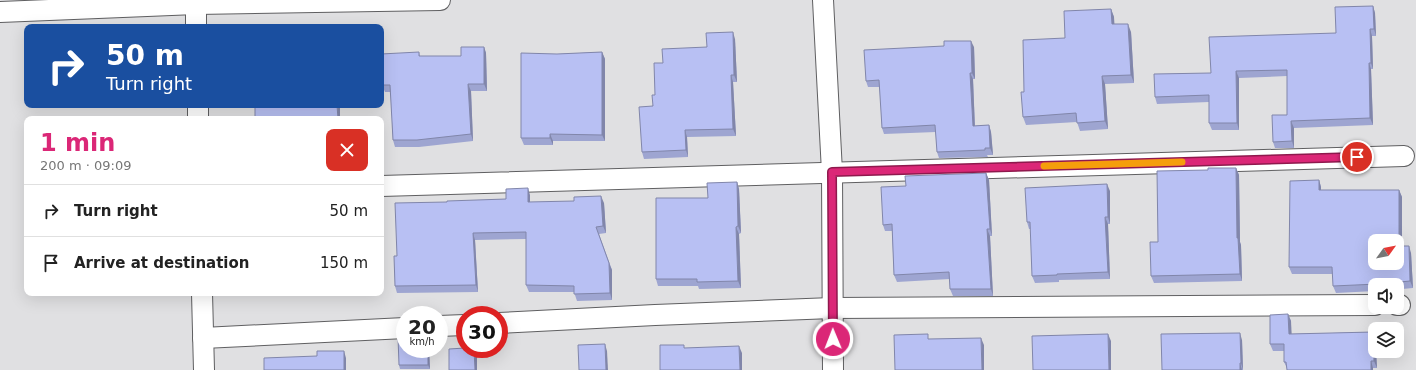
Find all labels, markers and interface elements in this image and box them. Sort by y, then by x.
text: 50 m [106,39,184,72]
icon: right [40,40,92,92]
text: Turn right [106,73,192,94]
text: 1 min [40,129,115,157]
button: close [326,129,368,171]
pin [1340,140,1374,174]
icon: arrive [1346,146,1368,168]
text: 200 m · 09:09 [40,158,131,173]
icon: right [40,200,62,222]
text: Turn right [74,202,158,220]
text: 50 m [330,202,368,220]
north arrow [1368,234,1404,270]
map controls [1368,234,1404,358]
icon: arrive [40,252,62,274]
text: Arrive at destination [74,254,249,272]
text: 150 m [320,254,368,272]
button: sound [1368,278,1404,314]
speed limit sign: 30 [456,306,508,358]
text: 20 [408,315,436,339]
position arrow [812,318,854,360]
button: layers [1368,322,1404,358]
text: km/h [409,336,435,347]

